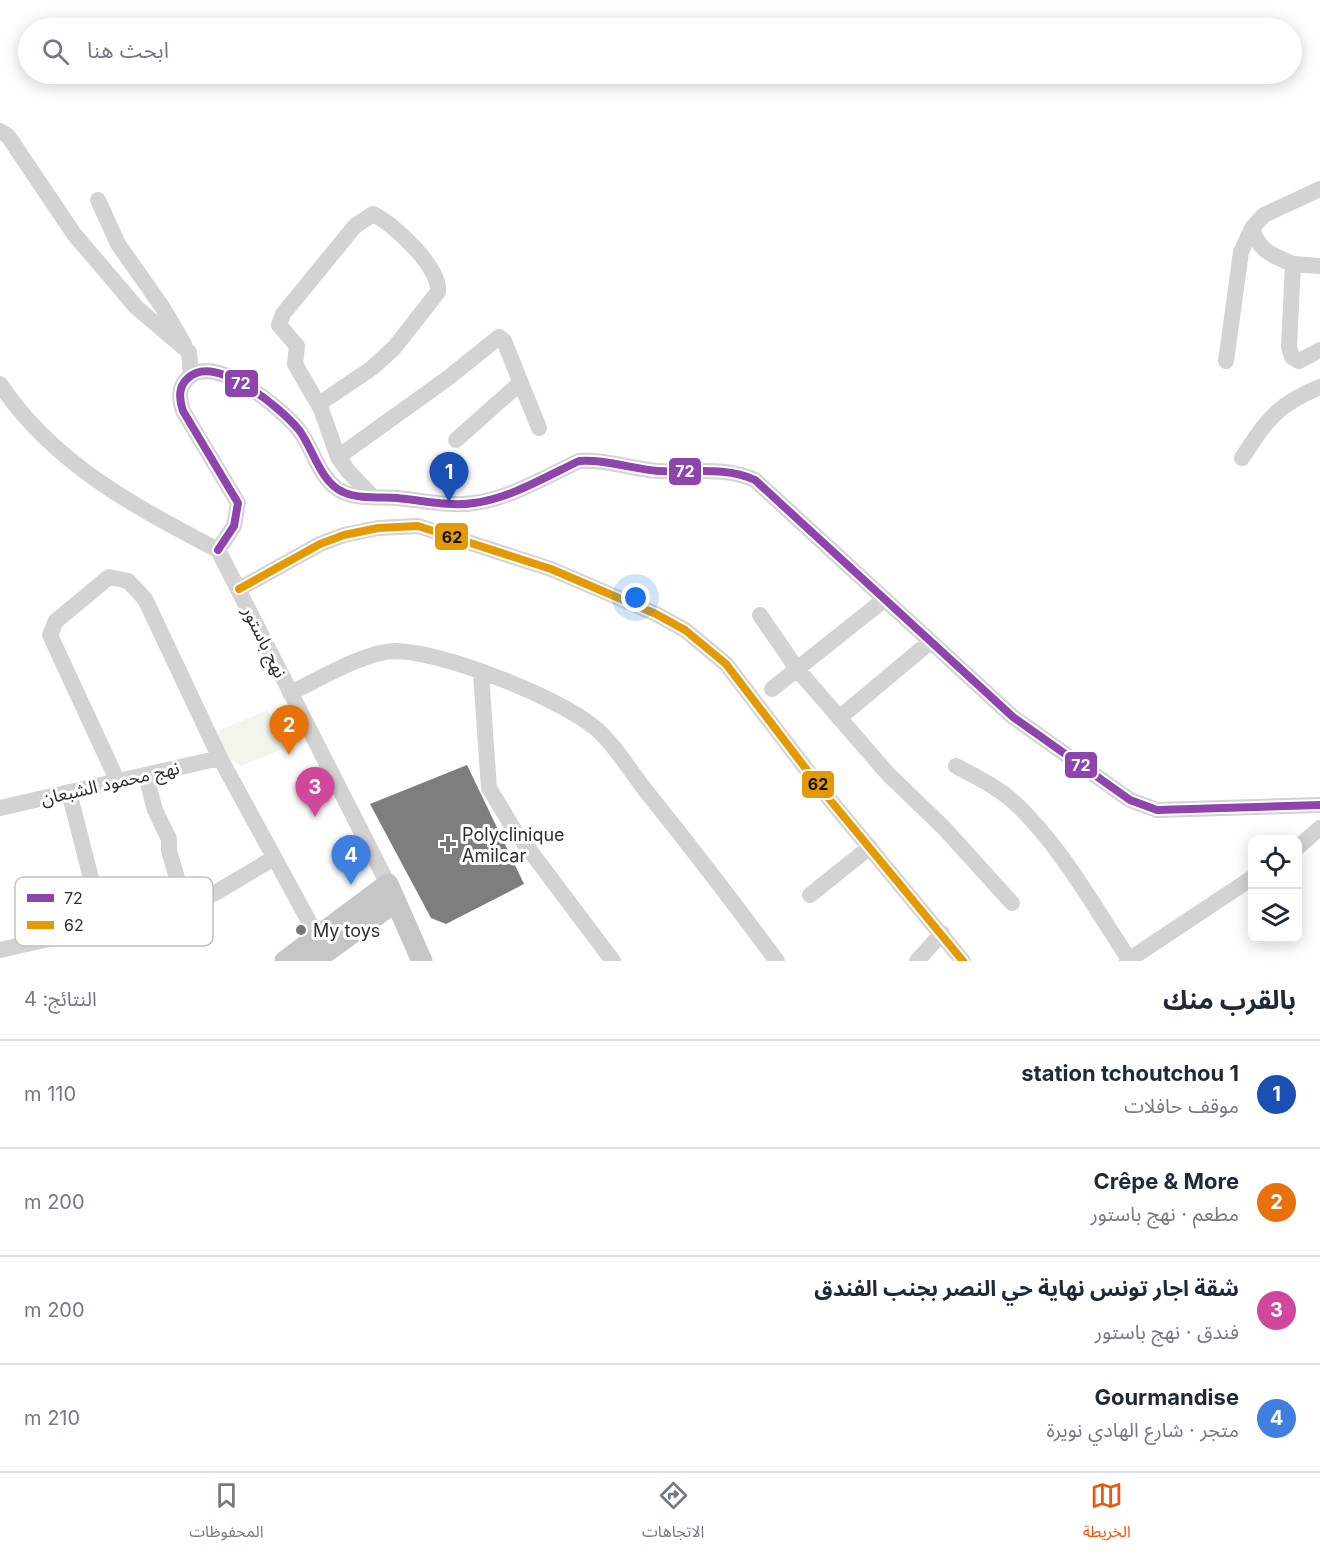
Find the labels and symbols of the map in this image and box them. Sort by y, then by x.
line badge: 72 [224,369,259,398]
text: 72 [231,373,251,393]
pin: 1 [430,452,468,502]
line badge: 72 [668,457,702,486]
text: 72 [675,461,695,481]
line badge: 62 [434,522,469,551]
text: 62 [442,527,462,547]
your location [621,583,650,612]
street label: نهج باستور [236,602,291,682]
pin: 2 [270,706,308,755]
line badge: 72 [1064,751,1098,779]
text: 72 [1071,755,1091,775]
street label: نهج محمود الشبعان [39,757,182,812]
pin: 3 [296,768,334,817]
line badge: 62 [801,770,835,799]
text: 62 [808,774,828,794]
place label: Polyclinique Amilcar [462,824,565,866]
marker: Polyclinique Amilcar [439,835,457,853]
pin: 4 [332,836,370,885]
legend [15,877,213,946]
text: 72 [64,888,83,908]
text: 62 [64,915,84,935]
place label: My toys [313,920,380,941]
marker: My toys [294,923,308,937]

